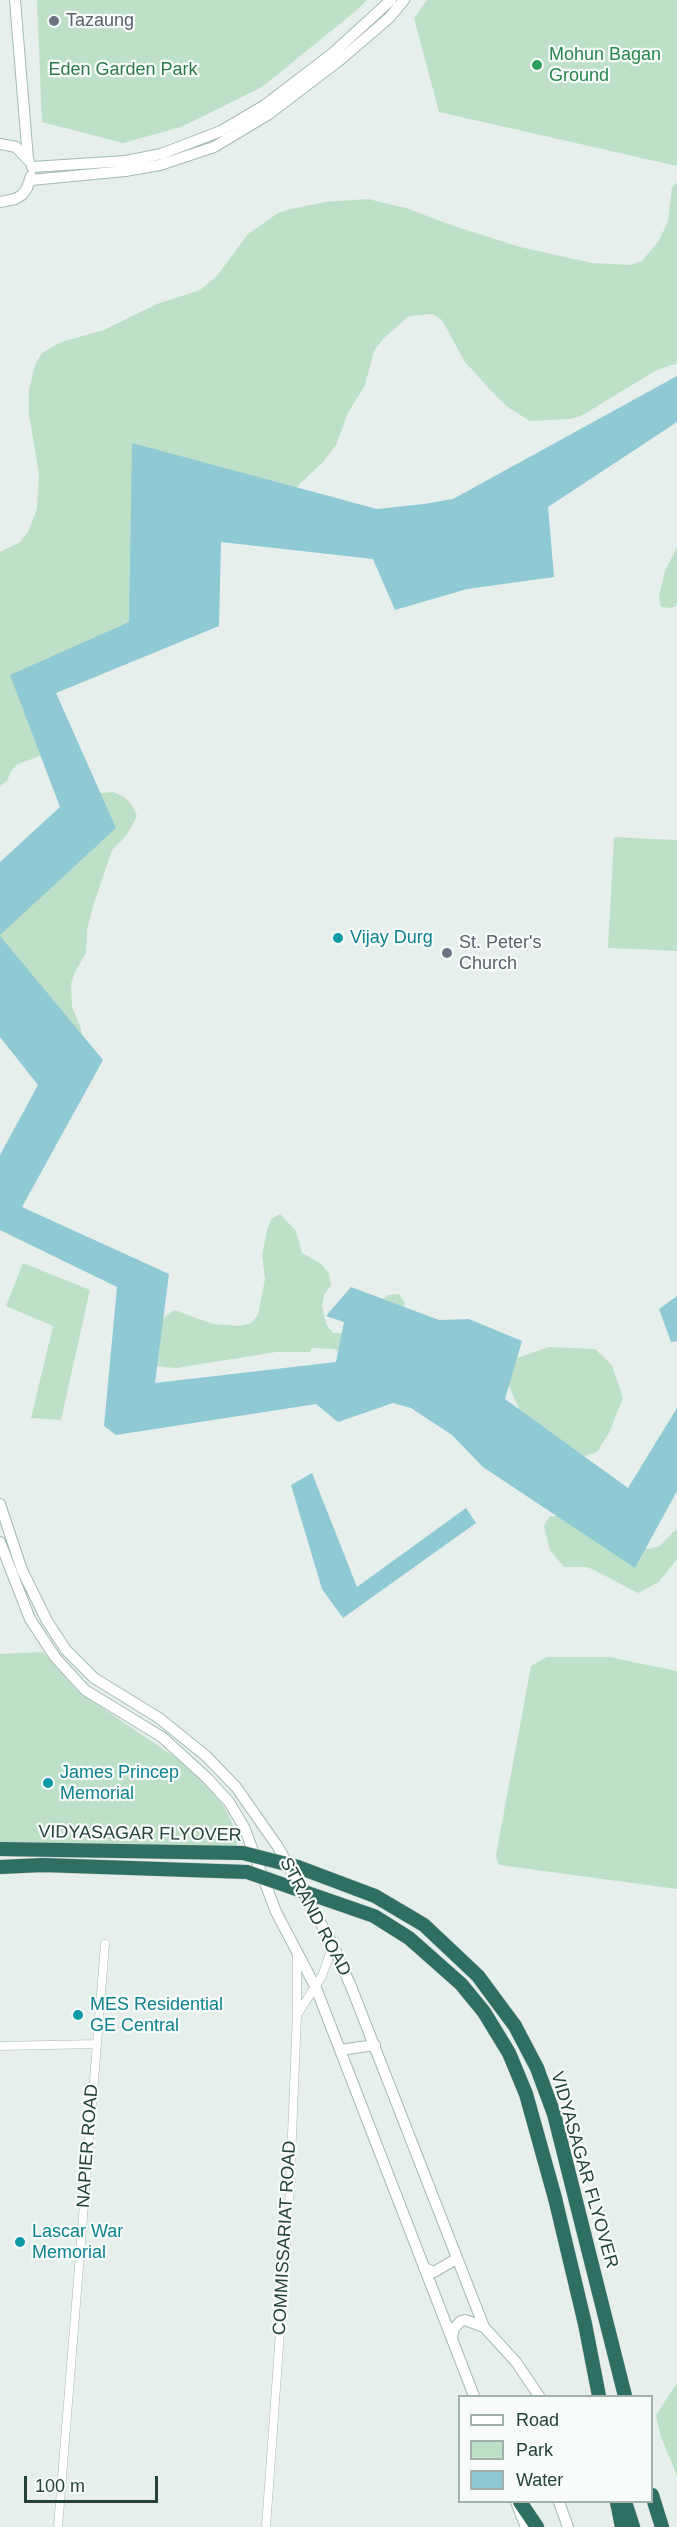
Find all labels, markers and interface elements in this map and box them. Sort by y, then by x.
place label: Tazaung [66,10,134,32]
marker: Tazaung [47,14,61,28]
place label: Mohun Bagan Ground [549,44,661,86]
marker: Mohun Bagan Ground [530,58,544,72]
park label: Eden Garden Park [48,59,198,81]
place label: Vijay Durg [350,927,433,949]
marker: Vijay Durg [331,931,345,945]
place label: St. Peter's Church [459,932,541,974]
marker: St. Peter's Church [440,946,454,960]
place label: James Princep Memorial [60,1762,179,1804]
marker: James Princep Memorial [41,1776,55,1790]
street label: VIDYASAGAR FLYOVER [38,1821,242,1847]
street label: STRAND ROAD [275,1854,355,1980]
place label: MES Residential GE Central [90,1994,223,2036]
marker: MES Residential GE Central [71,2008,85,2022]
street label: VIDYASAGAR FLYOVER [546,2069,622,2271]
street label: NAPIER ROAD [73,2083,103,2209]
street label: COMMISSARIAT ROAD [269,2140,301,2336]
place label: Lascar War Memorial [32,2221,123,2264]
marker: Lascar War Memorial [13,2235,27,2249]
legend [458,2395,653,2503]
text: Road [516,2410,559,2430]
text: Park [516,2440,553,2460]
scale bar [27,2464,160,2502]
text: Water [516,2470,563,2490]
text: 100 m [35,2476,85,2496]

